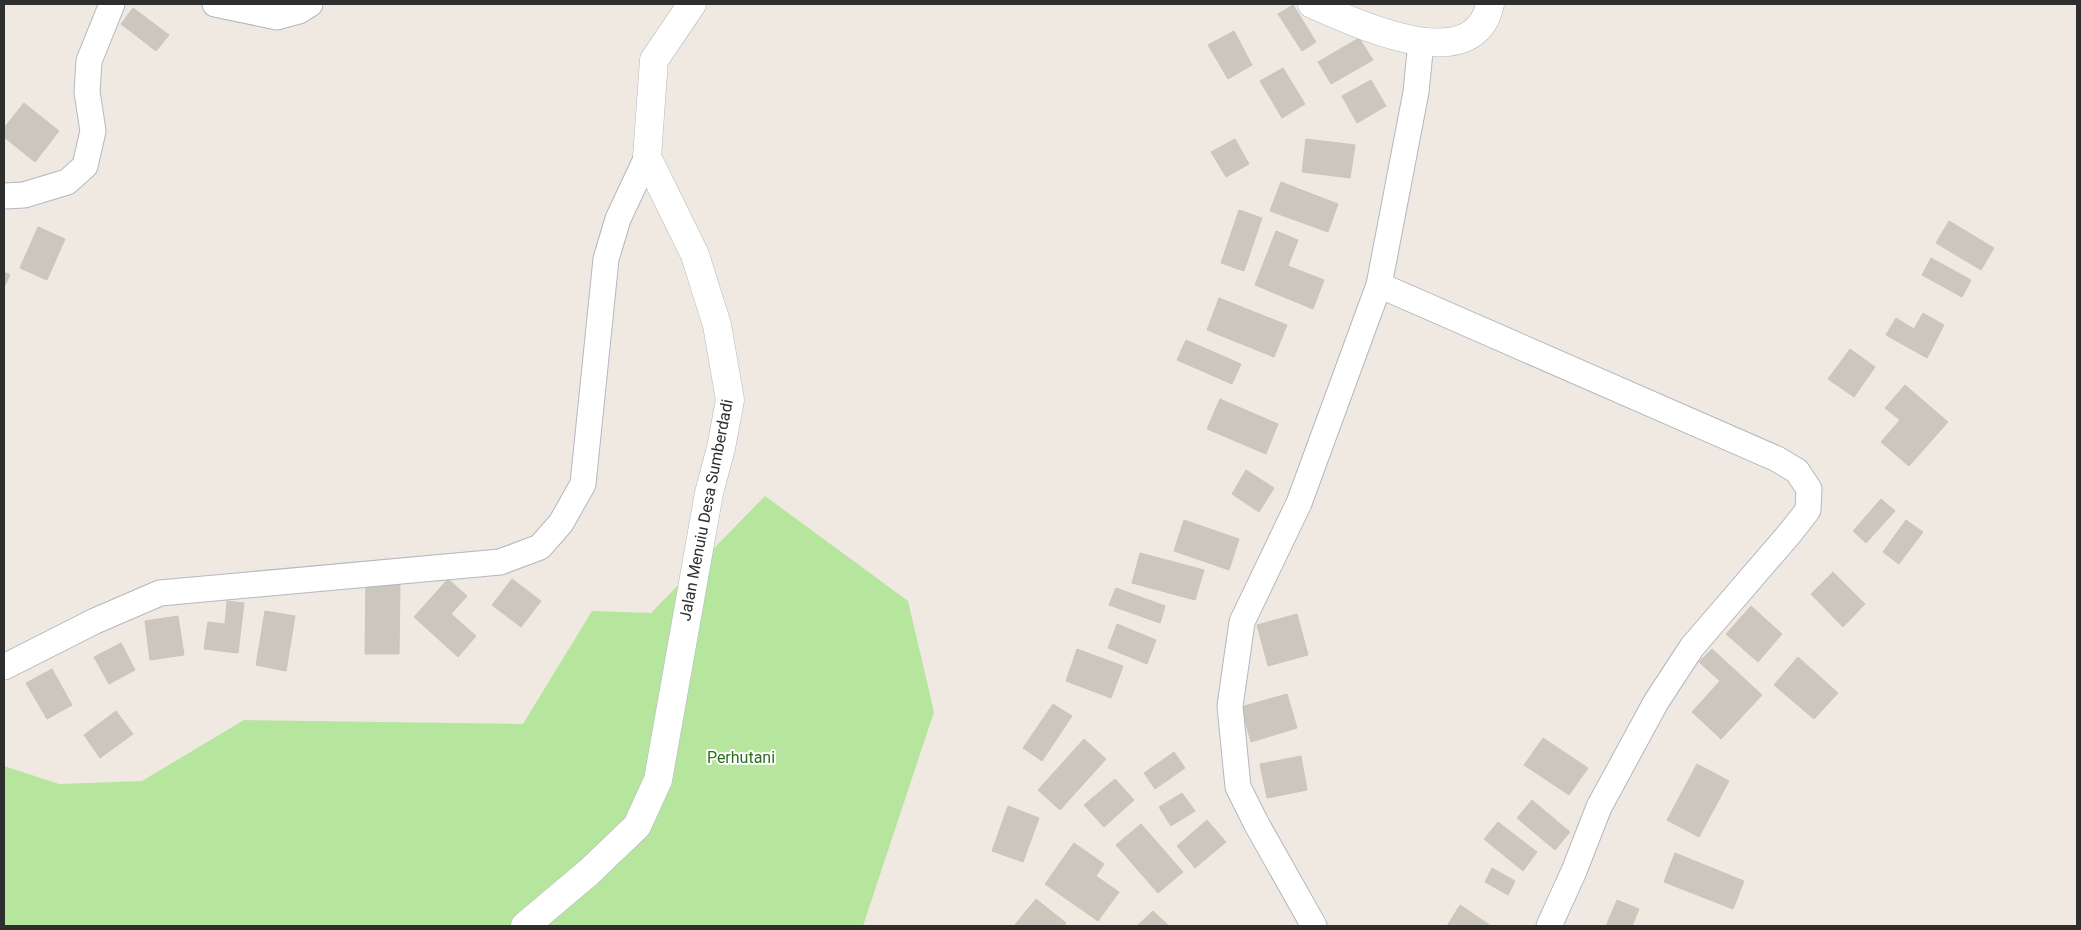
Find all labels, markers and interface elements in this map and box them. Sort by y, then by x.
street label: Jalan Menuiu Desa Sumberdadi [675,398,737,622]
park label: Perhutani [707,748,775,767]

